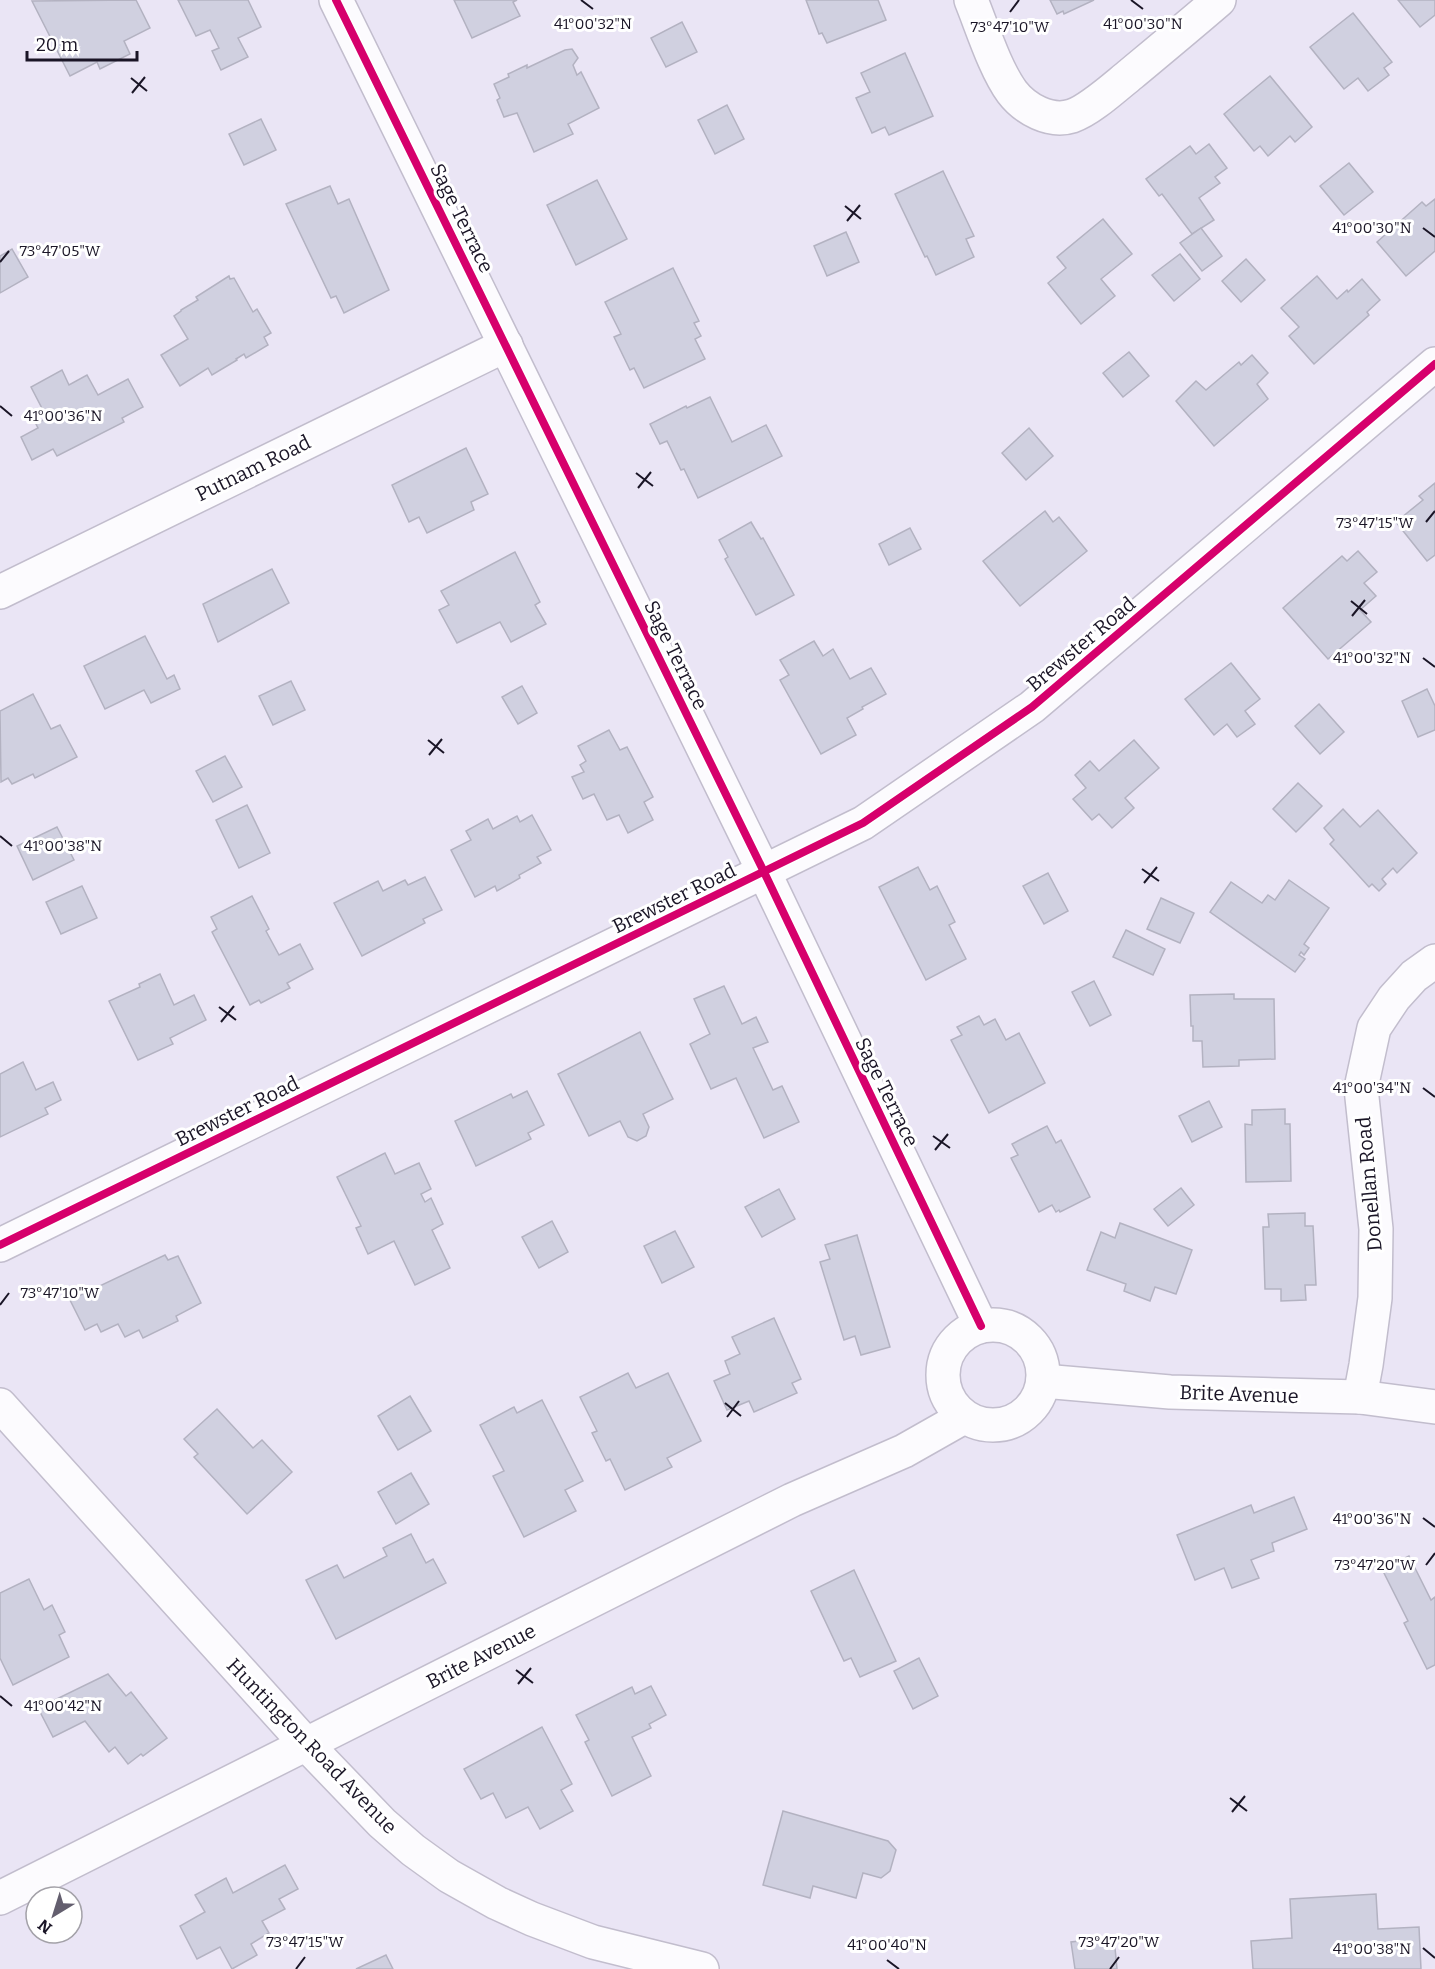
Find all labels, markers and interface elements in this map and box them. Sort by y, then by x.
text: 41°00'32"N [554,15,632,33]
text: 41°00'30"N [1103,15,1183,33]
text: 73°47'10"W [971,18,1050,36]
scale bar [27,24,136,62]
text: 20 m [36,34,78,56]
street label: Sage Terrace [425,159,499,277]
text: 41°00'30"N [1332,219,1412,237]
text: 73°47'05"W [20,242,101,260]
text: 41°00'36"N [24,407,102,425]
street label: Putnam Road [192,430,315,506]
text: 73°47'15"W [1336,514,1414,532]
street label: Brewster Road [1022,592,1140,696]
street label: Sage Terrace [639,596,713,714]
text: 41°00'32"N [1333,649,1411,667]
text: 41°00'38"N [24,837,102,855]
street label: Brewster Road [608,858,740,938]
street label: Sage Terrace [850,1033,924,1151]
street label: Brewster Road [171,1071,303,1151]
text: 41°00'34"N [1333,1079,1411,1097]
street label: Donellan Road [1351,1115,1387,1252]
text: 73°47'10"W [21,1284,100,1302]
street label: Brite Avenue [1179,1380,1299,1408]
text: 41°00'36"N [1333,1510,1411,1528]
text: 73°47'20"W [1335,1556,1416,1574]
street label: Brite Avenue [422,1618,540,1694]
street label: Huntington Road Avenue [222,1653,402,1839]
text: 41°00'42"N [24,1697,102,1715]
north arrow [24,1885,84,1945]
text: N [34,1915,56,1938]
text: 73°47'15"W [266,1933,344,1951]
text: 73°47'20"W [1079,1933,1160,1951]
text: 41°00'40"N [847,1936,927,1954]
text: 41°00'38"N [1333,1940,1411,1958]

